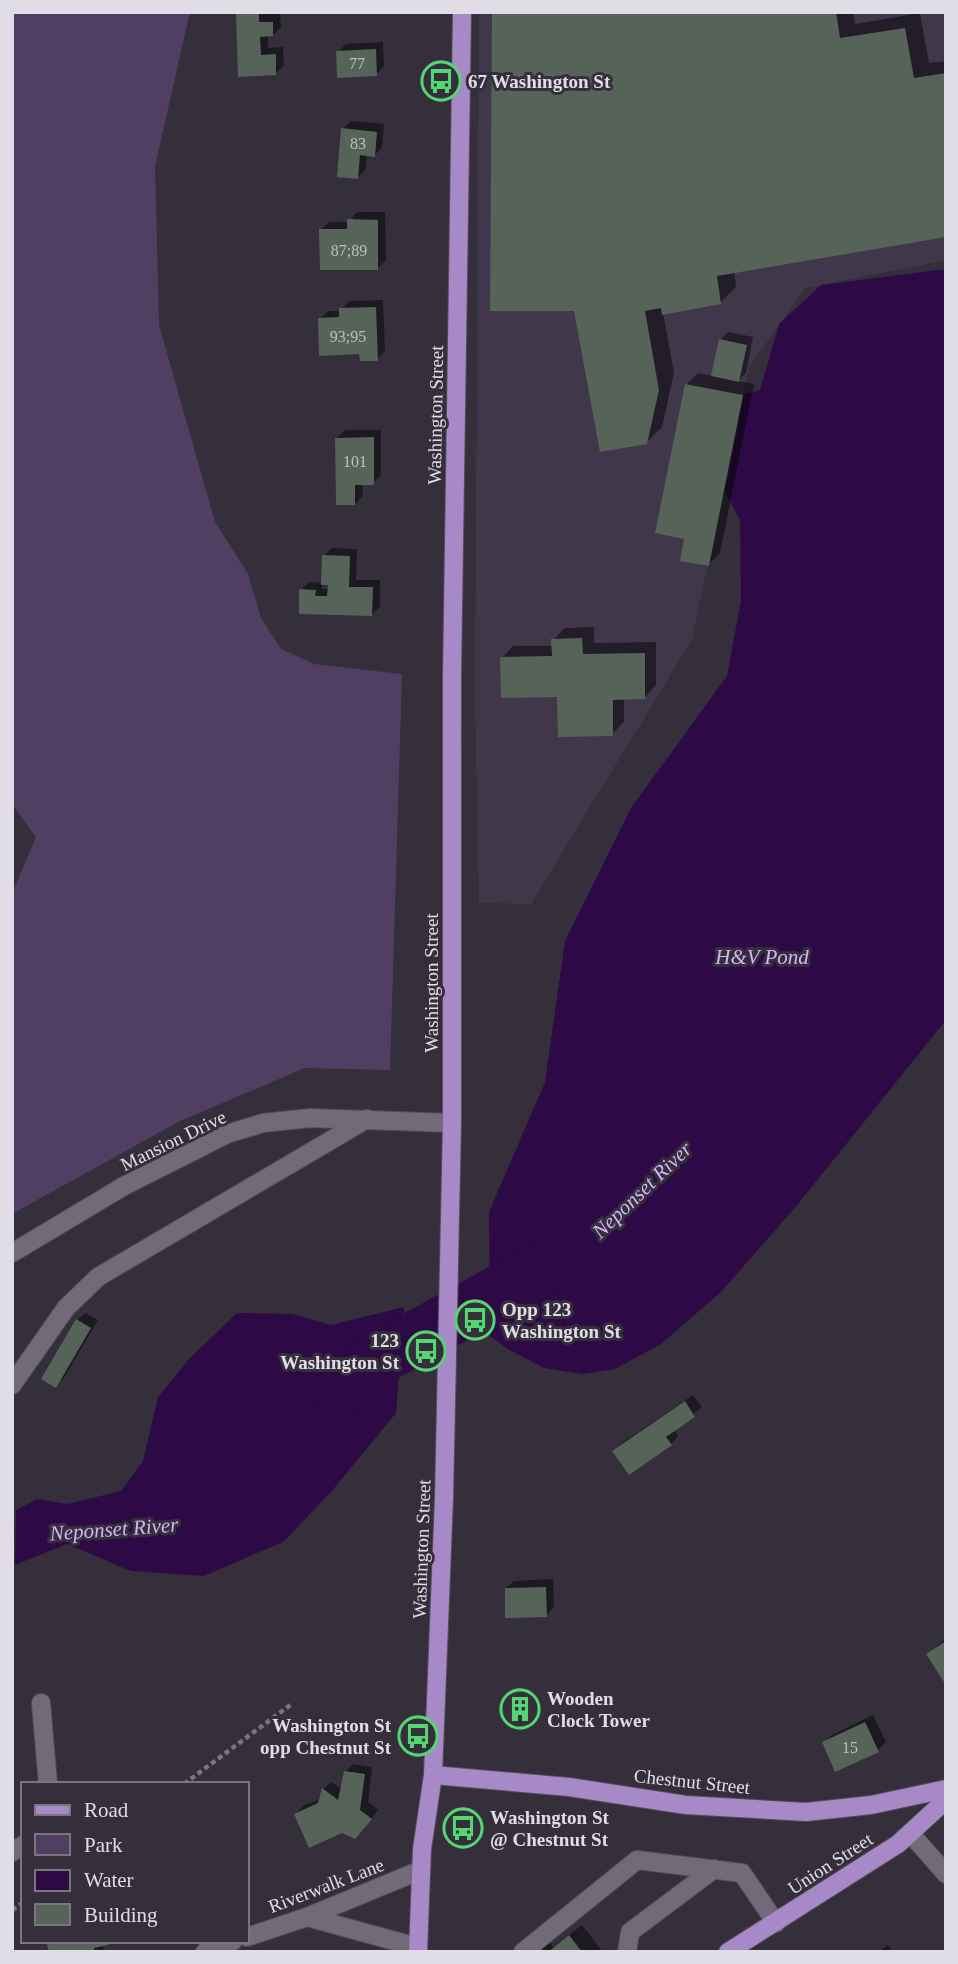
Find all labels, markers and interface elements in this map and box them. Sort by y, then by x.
house number: 77 [349,55,365,72]
bus stop icon: 67 Washington St [420,60,462,102]
place label: 67 Washington St [468,71,611,92]
house number: 83 [350,135,366,152]
house number: 87;89 [331,242,367,259]
house number: 93;95 [330,328,366,345]
street label: Washington Street [424,344,447,485]
house number: 101 [343,453,367,470]
street label: Washington Street [421,913,442,1053]
water label: H&V Pond [714,945,809,969]
street label: Mansion Drive [117,1106,229,1175]
water label: Neponset River [587,1136,697,1244]
bus stop icon: Opp 123 Washington St [454,1299,496,1341]
place label: Opp 123 Washington St [502,1299,621,1342]
place label: 123 Washington St [280,1330,400,1373]
bus stop icon: 123 Washington St [405,1330,447,1372]
street label: Washington Street [409,1478,434,1619]
water label: Neponset River [48,1512,180,1546]
building icon: Wooden Clock Tower [499,1688,541,1730]
place label: Wooden Clock Tower [547,1688,650,1731]
place label: Washington St opp Chestnut St [260,1715,392,1758]
bus stop icon: Washington St opp Chestnut St [397,1715,439,1757]
house number: 15 [842,1739,858,1756]
street label: Chestnut Street [633,1765,752,1798]
legend [21,1782,248,1943]
text: Road [84,1798,129,1822]
bus stop icon: Washington St @ Chestnut St [442,1807,484,1849]
place label: Washington St @ Chestnut St [490,1807,609,1850]
street label: Union Street [784,1828,877,1899]
text: Park [84,1833,123,1857]
street label: Riverwalk Lane [266,1854,387,1917]
text: Water [84,1868,134,1892]
text: Building [84,1903,158,1927]

